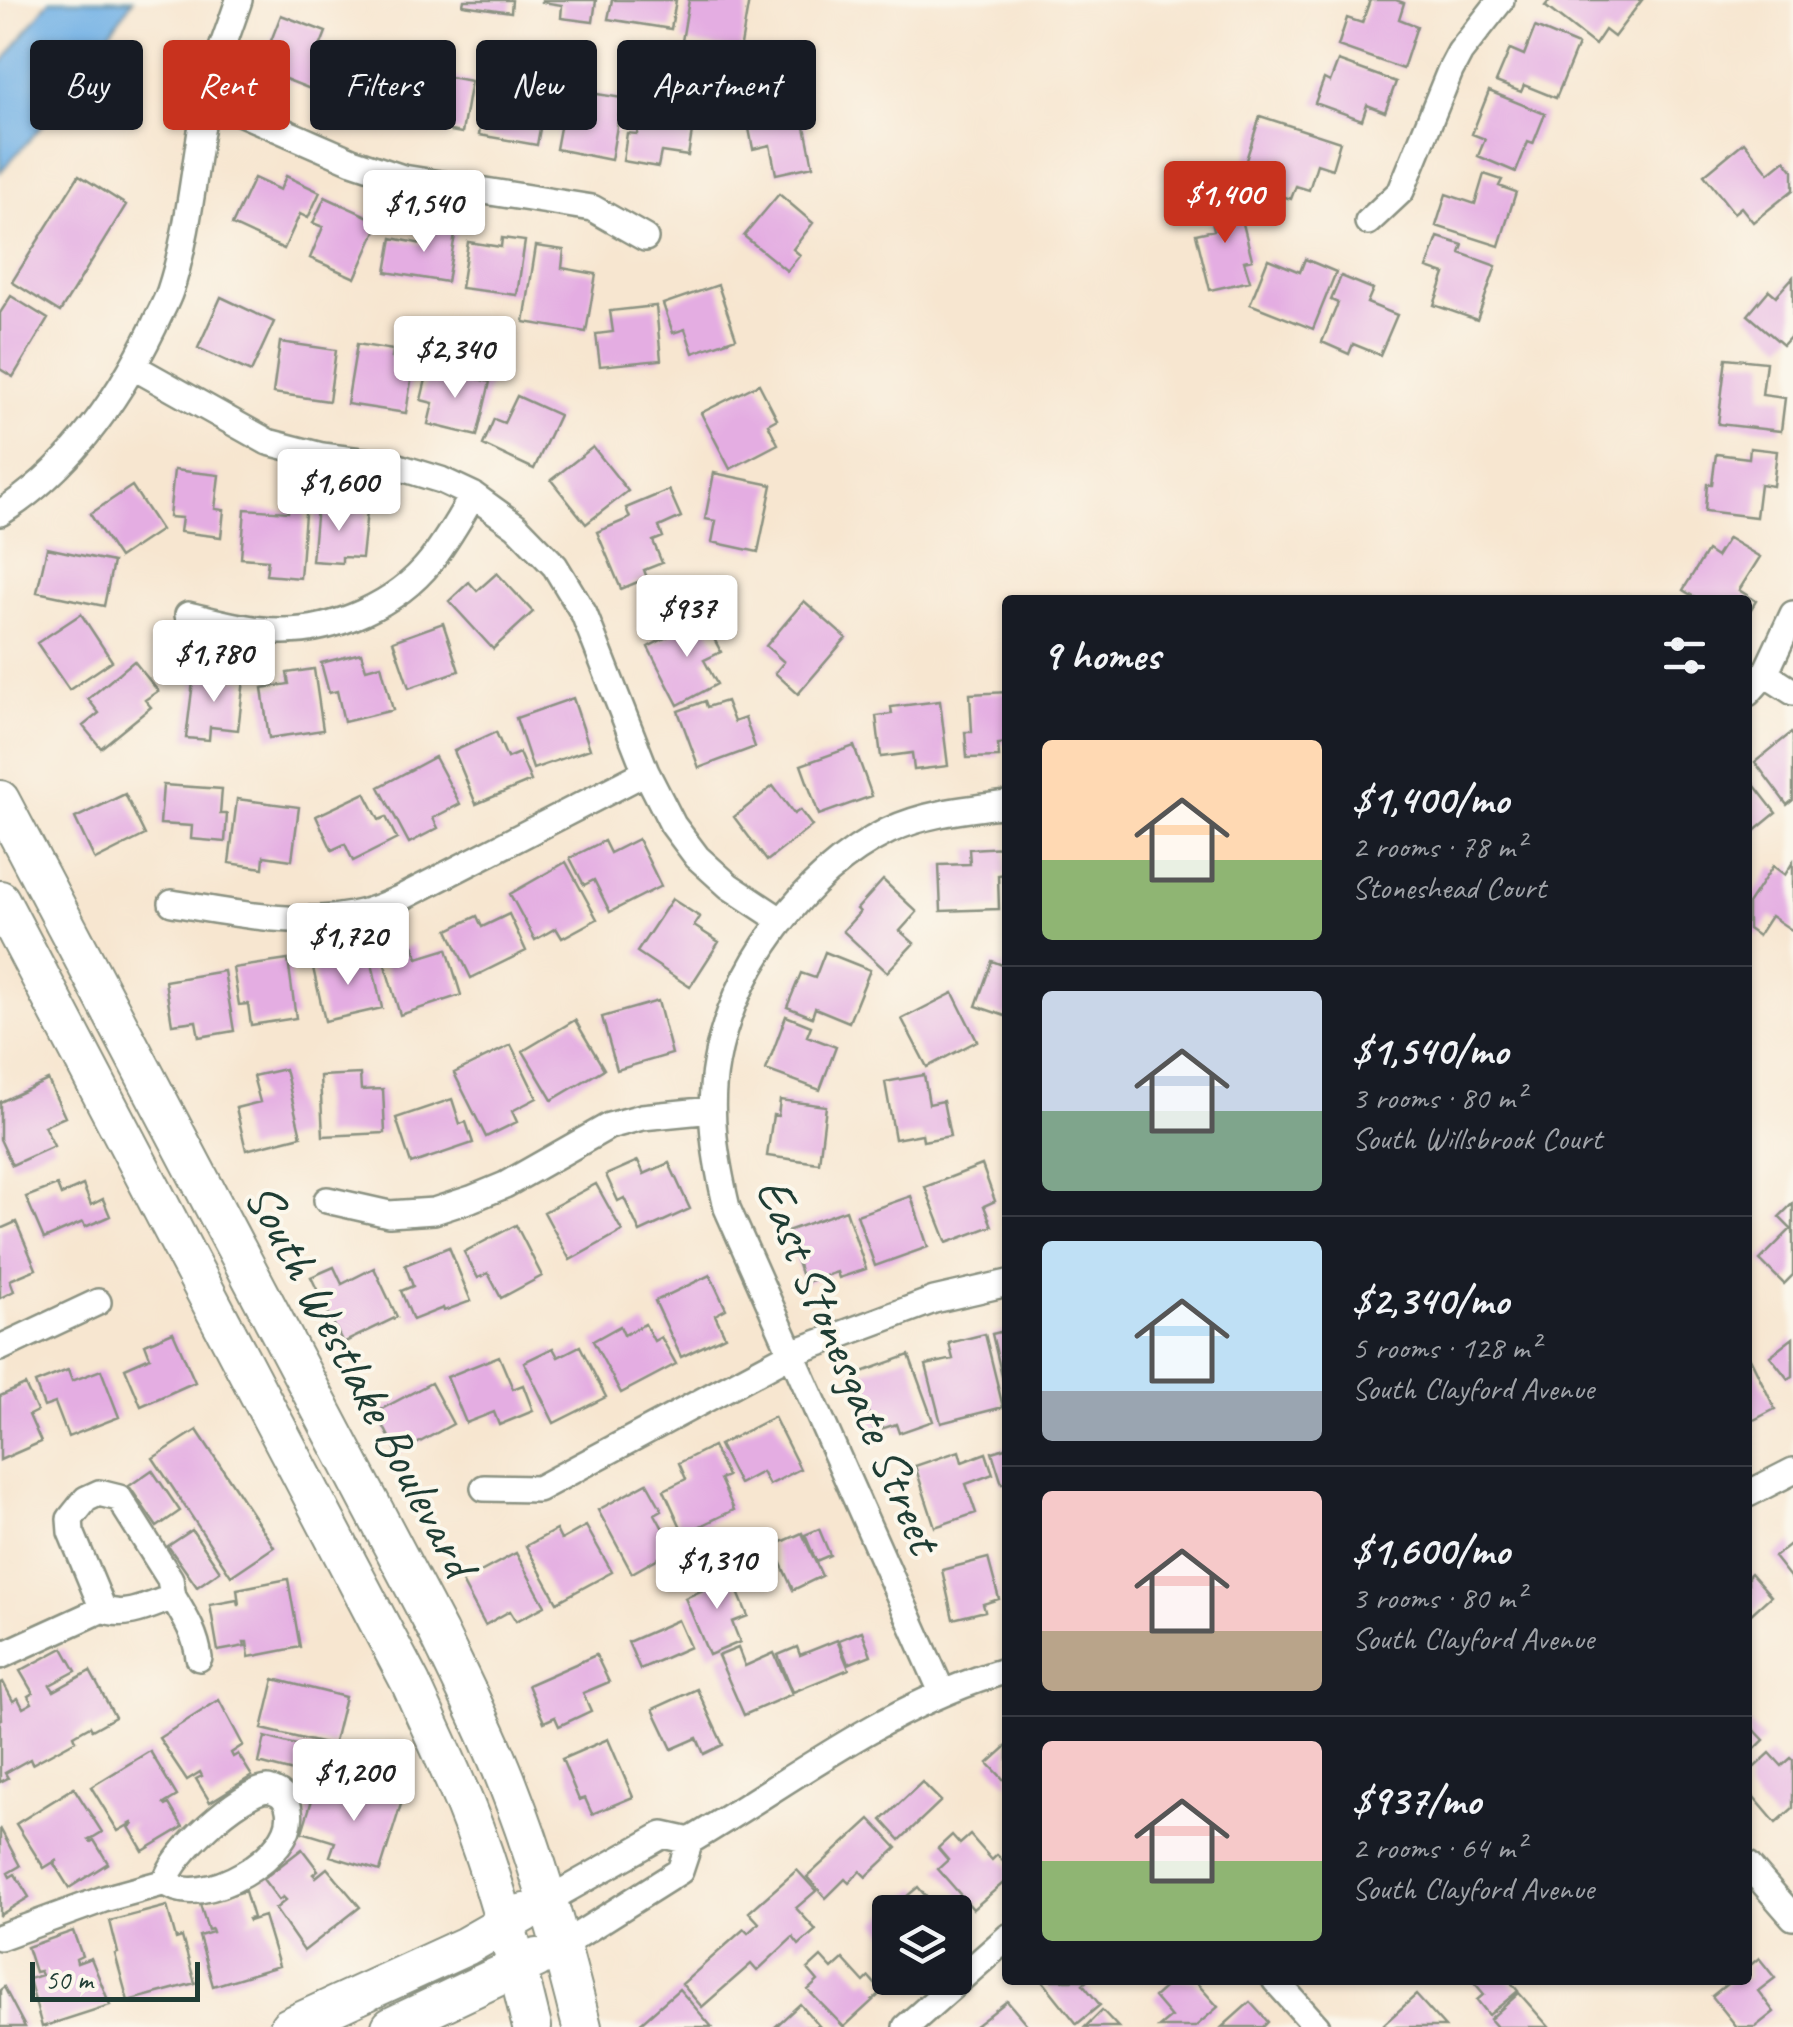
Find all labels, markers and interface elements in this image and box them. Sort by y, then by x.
chip: Buy [30,40,143,130]
chip: Rent [163,40,290,130]
chip: Filters [310,40,456,130]
chip: New [476,40,597,130]
chip: Apartment [617,40,816,130]
pin: $1,400 [1144,161,1306,246]
pin: $1,540 [343,170,505,255]
text: $1,400 [1186,173,1264,214]
text: $1,540 [385,182,463,223]
pin: $2,340 [374,316,536,401]
text: $2,340 [416,328,494,369]
pin: $1,600 [258,449,420,534]
text: $1,600 [299,461,379,502]
pin: $937 [628,575,746,660]
text: $937 [658,587,716,628]
pin: $1,780 [133,620,295,705]
icon: filters [1657,628,1712,683]
text: 9 homes [1042,629,1160,682]
text: $1,780 [175,632,253,673]
text: $1,400/mo [1352,773,1509,826]
icon: home [1122,780,1242,900]
text: 2 rooms · 78 m² [1352,826,1525,867]
text: Stoneshead Court [1352,867,1546,908]
pin: $1,720 [267,903,429,988]
text: $1,720 [309,915,387,956]
text: $1,540/mo [1352,1024,1508,1077]
icon: home [1122,1031,1242,1151]
text: 3 rooms · 80 m² [1352,1077,1525,1118]
text: South Willsbrook Court [1352,1118,1602,1159]
street label: East Stonesgate Street [742,1168,958,1566]
street label: South Westlake Boulevard [231,1172,495,1593]
text: $2,340/mo [1352,1274,1509,1327]
icon: home [1122,1281,1242,1401]
text: 5 rooms · 128 m² [1352,1327,1539,1368]
text: South Clayford Avenue [1352,1368,1594,1409]
text: $1,600/mo [1352,1524,1510,1577]
pin: $1,310 [636,1527,798,1612]
icon: home [1122,1531,1242,1651]
text: $1,310 [678,1539,756,1580]
text: 3 rooms · 80 m² [1352,1577,1525,1618]
text: South Clayford Avenue [1352,1618,1594,1659]
pin: $1,200 [273,1739,435,1824]
text: $1,200 [315,1751,393,1792]
text: $937/mo [1352,1774,1481,1827]
icon: home [1122,1781,1242,1901]
text: 2 rooms · 64 m² [1352,1827,1525,1868]
text: South Clayford Avenue [1352,1868,1594,1909]
map controls [872,1895,972,1995]
button: layers [872,1895,972,1995]
scale bar [30,1957,200,2002]
text: 50 m [45,1962,93,1997]

